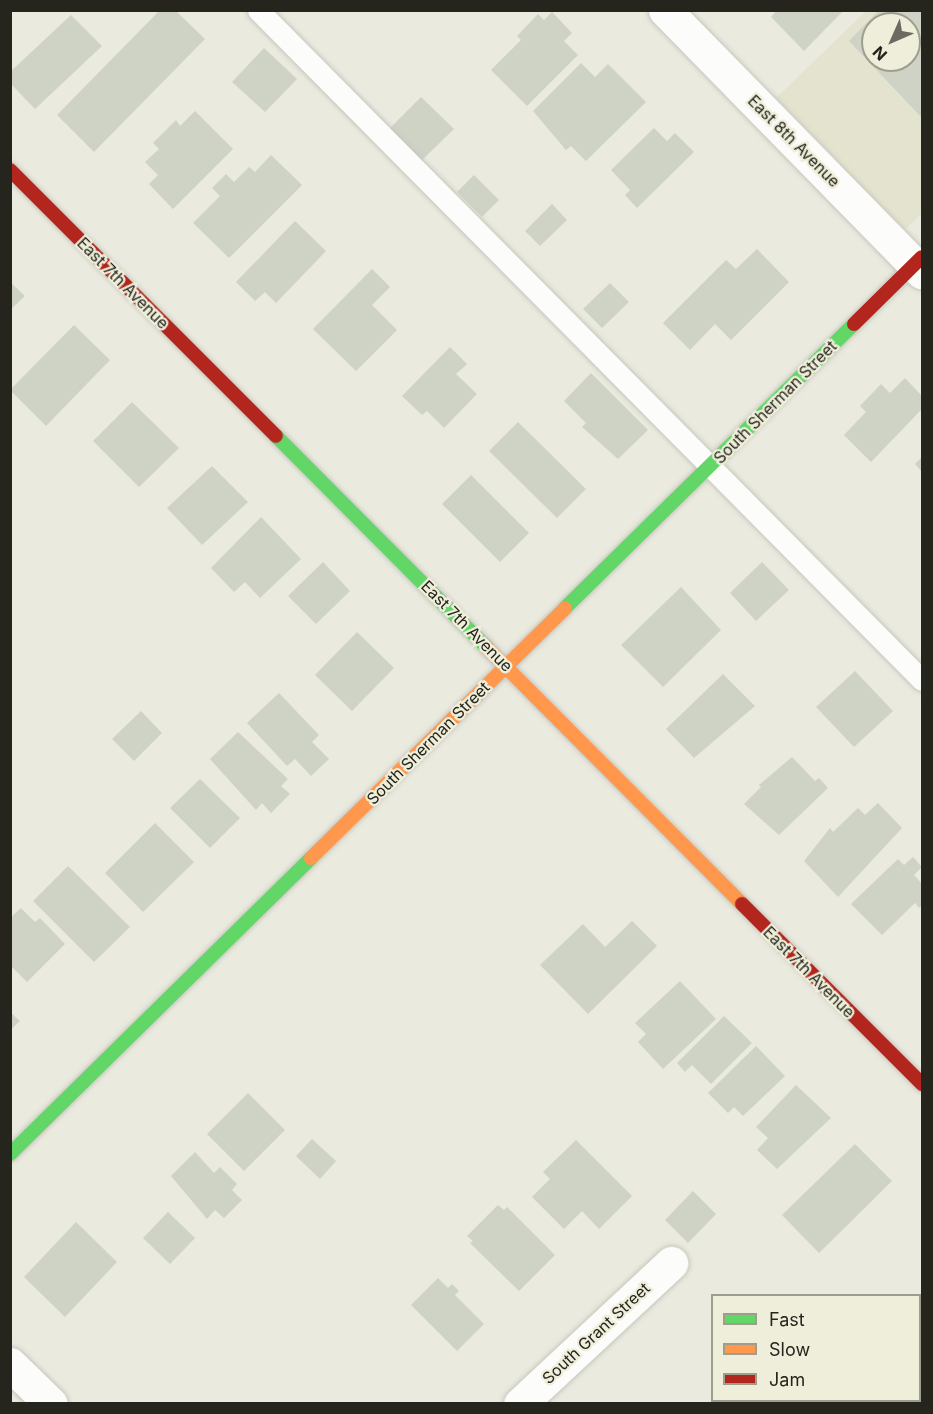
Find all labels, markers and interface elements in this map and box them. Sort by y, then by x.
north arrow [861,12,921,72]
text: N [868,42,891,65]
street label: East 8th Avenue [744,91,844,191]
street label: East 7th Avenue [73,233,173,333]
street label: South Sherman Street [710,337,840,467]
street label: East 7th Avenue [417,576,517,676]
street label: South Sherman Street [363,678,493,808]
street label: East 7th Avenue [759,922,859,1022]
street label: South Grant Street [538,1278,654,1388]
legend [711,1294,921,1402]
text: Fast [769,1309,805,1330]
text: Slow [769,1339,810,1360]
text: Jam [769,1369,805,1390]

